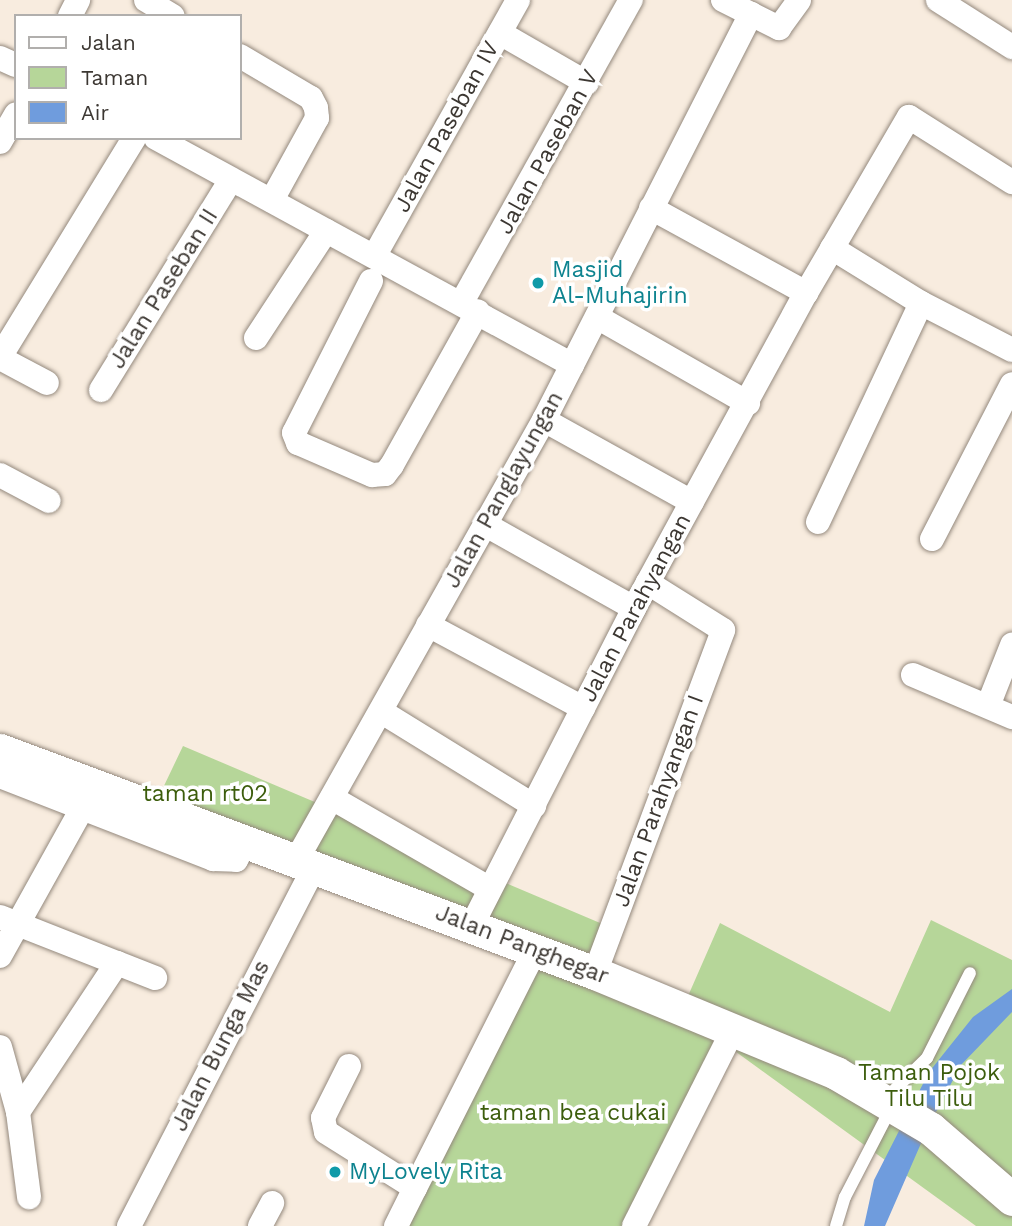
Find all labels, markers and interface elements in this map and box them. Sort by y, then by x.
legend [14,14,242,140]
text: Jalan [81,30,136,55]
street label: Jalan Paseban IV [389,37,505,217]
text: Taman [81,65,148,90]
street label: Jalan Paseban V [491,65,605,239]
text: Air [81,100,109,125]
street label: Jalan Paseban II [104,204,224,374]
place label: Masjid Al-Muhajirin [552,256,688,310]
marker: Masjid Al-Muhajirin [530,275,546,291]
street label: Jalan Panglayungan [438,387,570,593]
street label: Jalan Parahyangan [575,509,697,707]
street label: Jalan Parahyangan I [608,691,710,911]
park label: taman rt02 [142,780,268,808]
street label: Jalan Panghegar [431,899,613,991]
street label: Jalan Bunga Mas [166,956,276,1136]
park label: Taman Pojok Tilu Tilu [858,1059,1000,1113]
park label: taman bea cukai [479,1099,667,1127]
place label: MyLovely Rita [349,1158,503,1186]
marker: MyLovely Rita [327,1164,343,1180]

